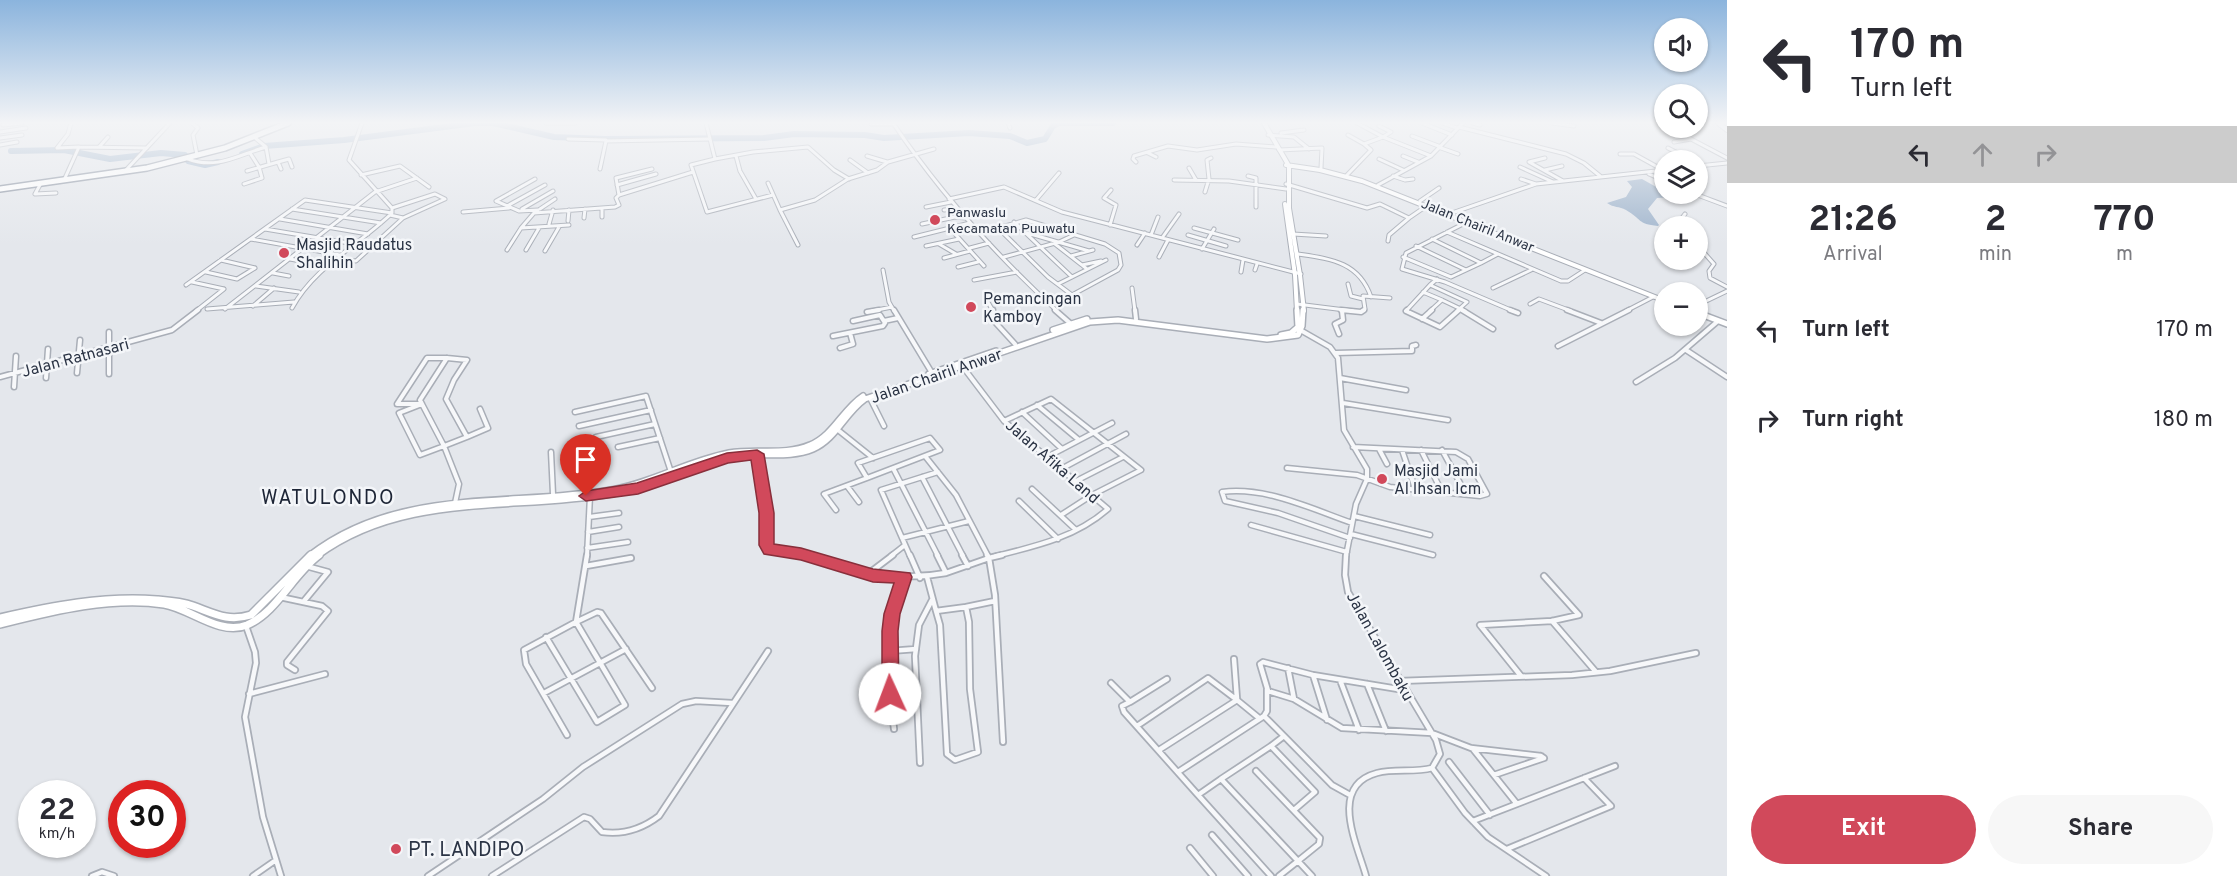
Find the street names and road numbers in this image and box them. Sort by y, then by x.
street label: Jalan Chairil Anwar [1418,196,1537,257]
street label: Jalan Ratnasari [20,335,131,383]
street label: Jalan Chairil Anwar [868,345,1005,409]
street label: Jalan Afika Land [1000,416,1103,509]
street label: Jalan Lalombaku [1341,589,1417,705]

